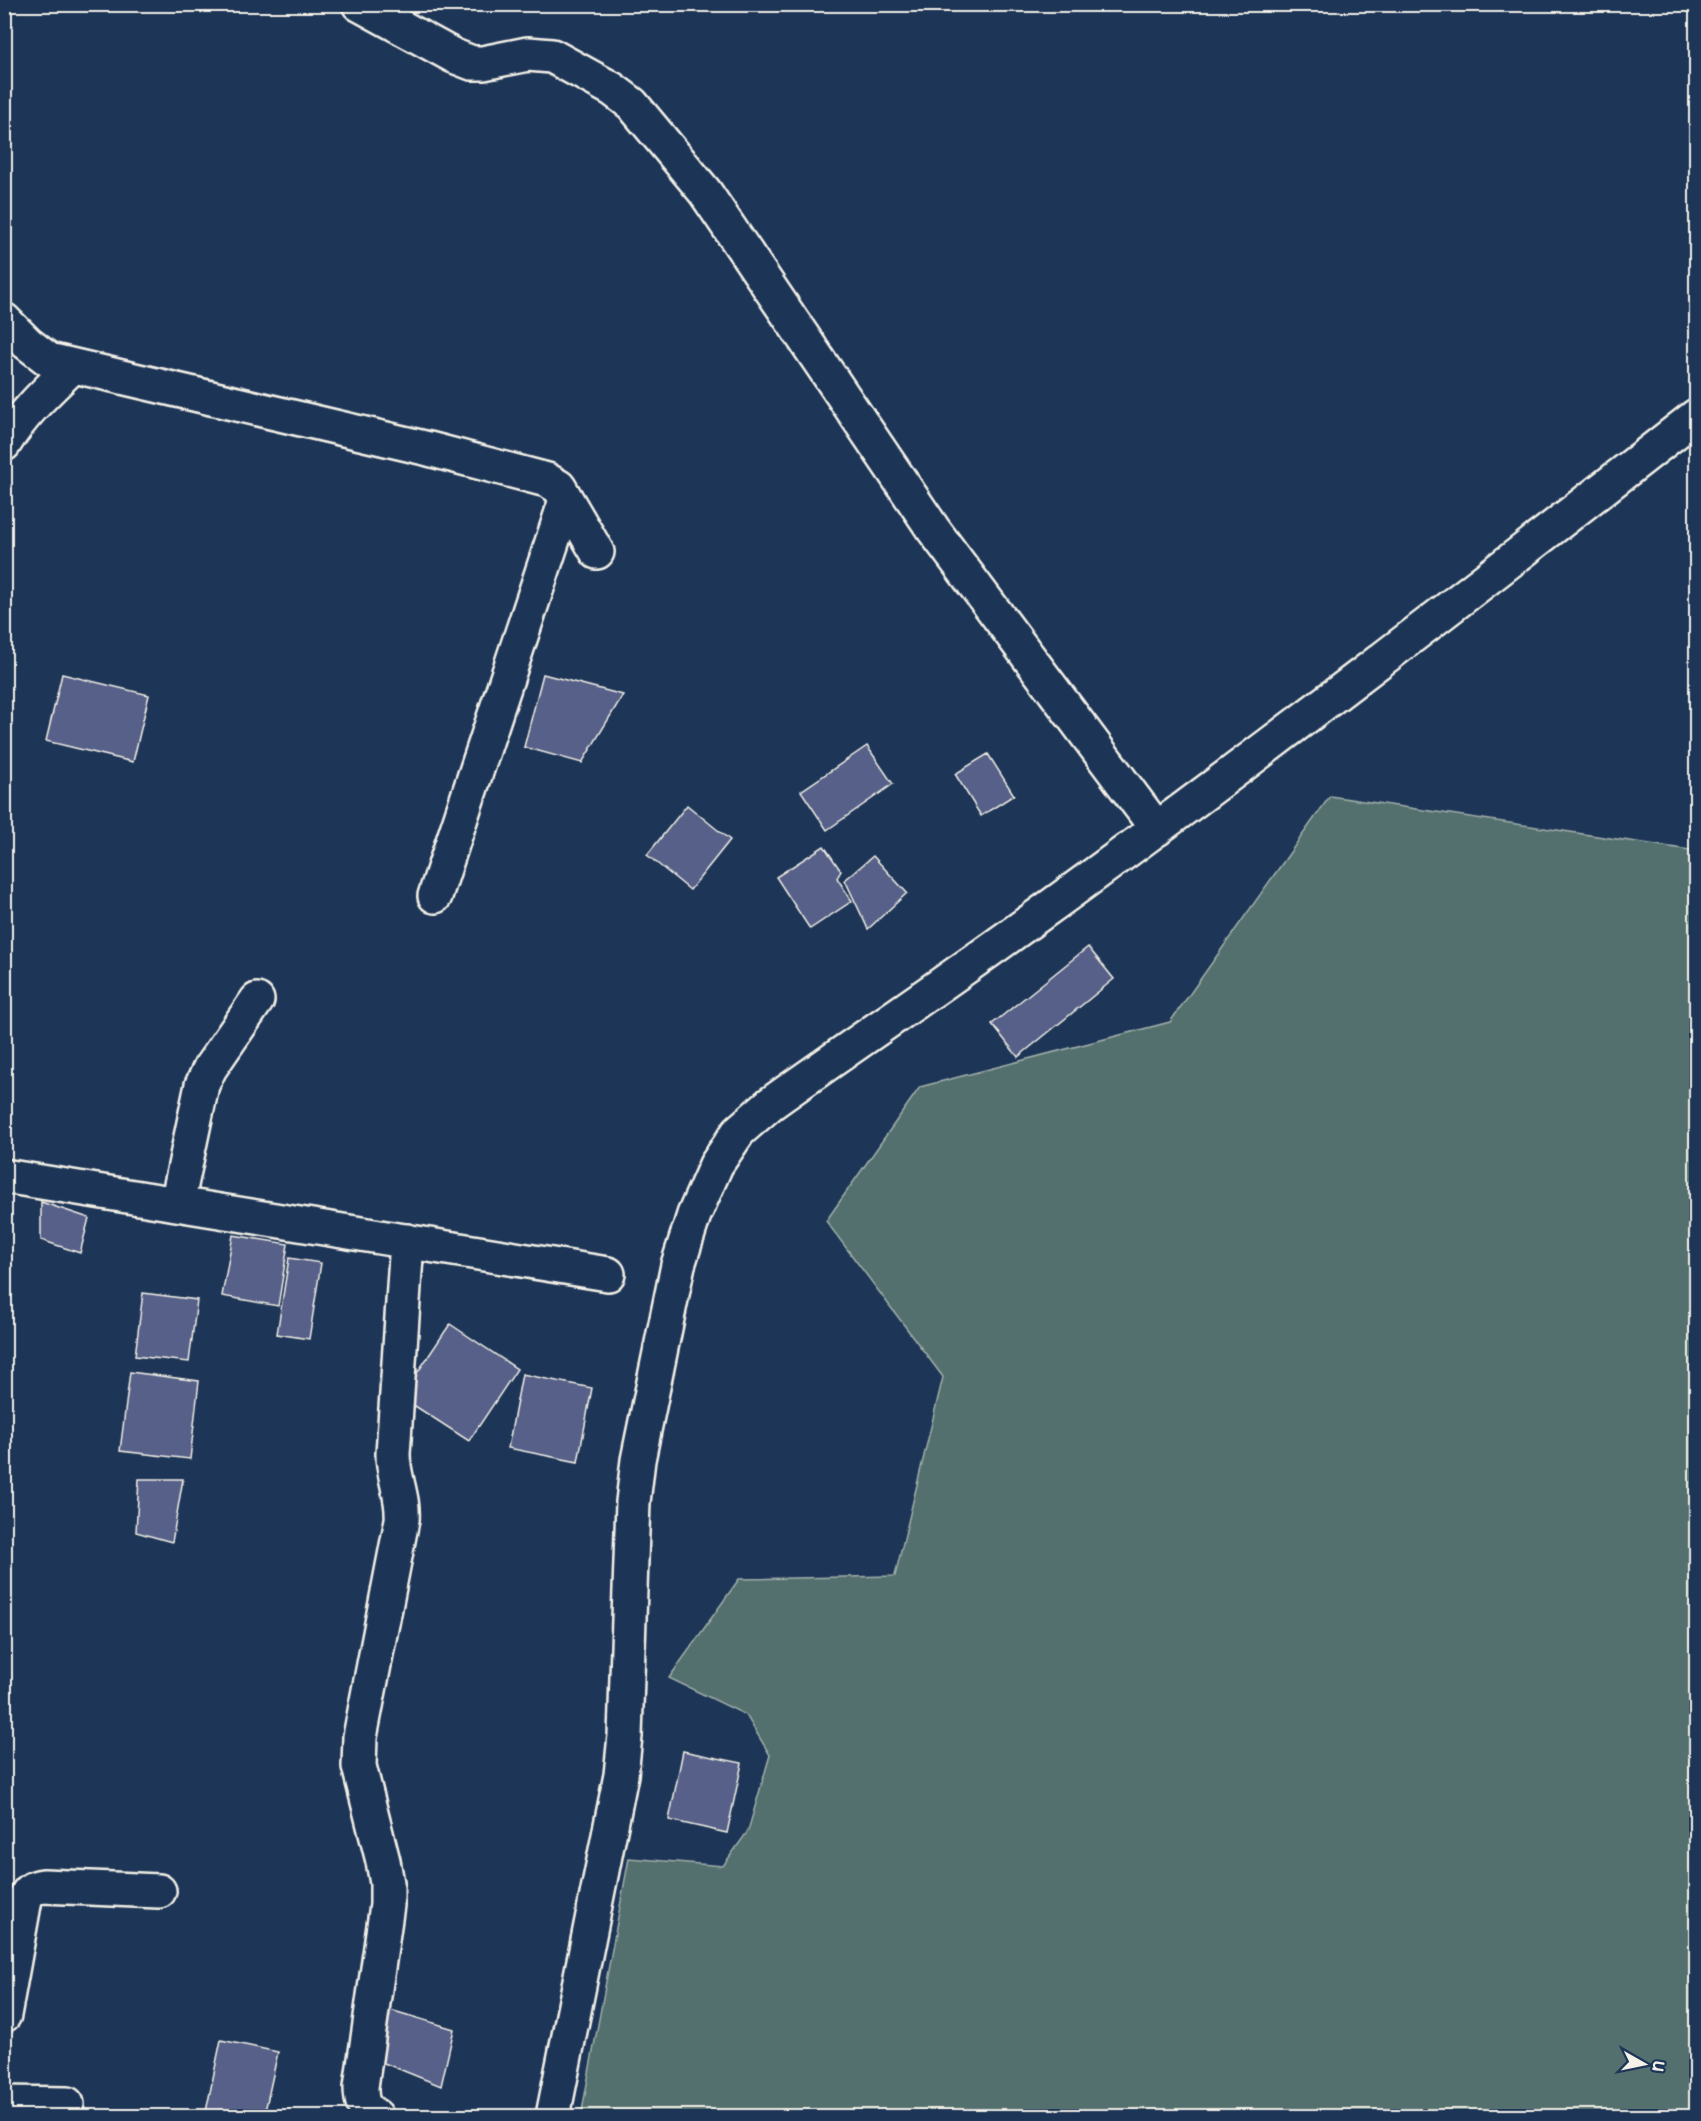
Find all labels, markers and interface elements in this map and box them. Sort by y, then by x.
north arrow [1614,2034,1674,2094]
text: U [1648,2059,1671,2074]

